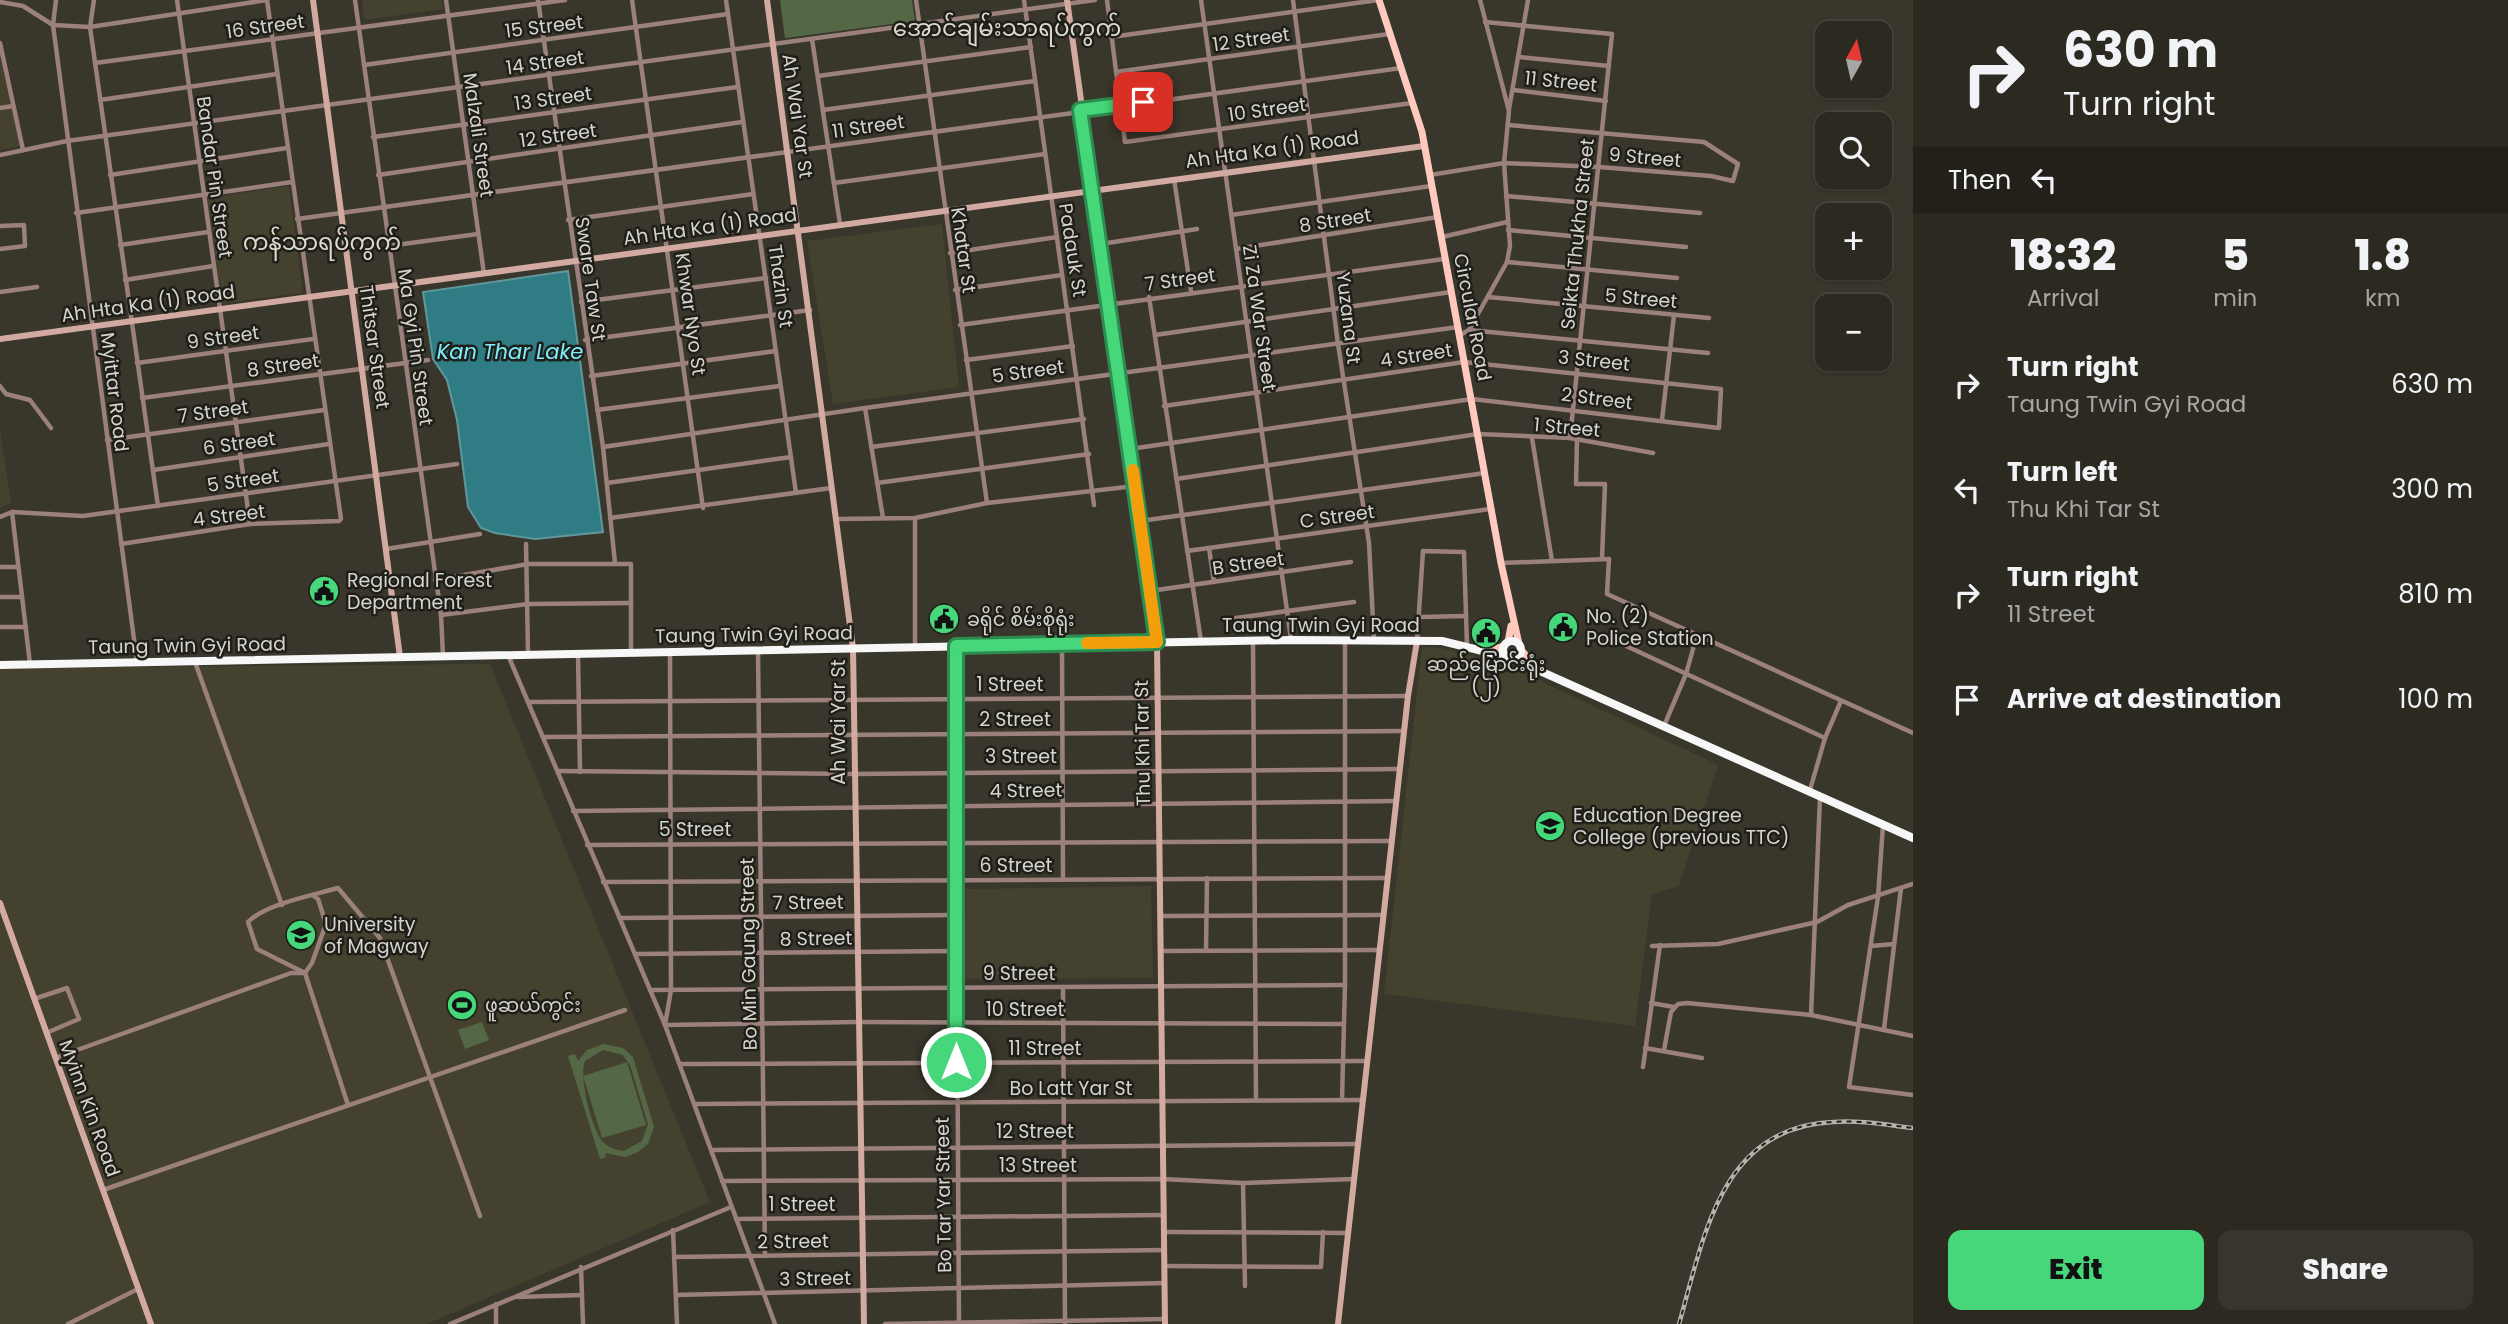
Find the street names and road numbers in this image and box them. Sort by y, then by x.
street label: 16 Street [224,8,306,45]
street label: 15 Street [503,8,585,45]
street label: 12 Street [1211,21,1292,58]
street label: 14 Street [504,44,586,81]
street label: Ah Wai Yar St [775,52,820,180]
street label: 11 Street [1523,64,1599,99]
street label: Malzali Street [456,71,501,199]
street label: 13 Street [513,80,594,117]
street label: 10 Street [1226,91,1308,128]
street label: Bandar Pin Street [190,94,239,260]
street label: 11 Street [830,108,906,145]
street label: 12 Street [518,117,599,154]
street label: Ah Hta Ka (1) Road [1183,124,1361,175]
street label: Seikta Thukha Street [1554,137,1601,331]
street label: 9 Street [1608,141,1682,174]
street label: Ah Hta Ka (1) Road [621,201,799,252]
street label: Padauk St [1052,201,1093,299]
street label: 8 Street [1297,201,1373,240]
street label: Khatar St [944,205,983,295]
street label: Sware Taw St [568,215,613,343]
street label: Thazin St [761,243,800,330]
street label: Zi Za War Street [1236,243,1283,393]
street label: Khwar Nyo St [669,251,712,377]
street label: Circular Road [1447,251,1498,383]
street label: 7 Street [1143,261,1217,298]
street label: Ma Gyi Pin Street [391,267,440,427]
street label: Yuzana St [1329,270,1368,366]
street label: Ah Hta Ka (1) Road [59,278,237,329]
street label: 5 Street [1604,282,1678,315]
street label: Thitsar Street [352,284,397,411]
street label: 9 Street [185,319,261,356]
street label: Myittar Road [94,331,135,453]
street label: 4 Street [1378,336,1454,375]
street label: 3 Street [1557,343,1631,378]
street label: 8 Street [245,347,321,384]
street label: 5 Street [990,353,1066,390]
street label: 2 Street [1560,381,1634,416]
street label: 7 Street [176,393,250,430]
street label: 1 Street [1533,411,1601,444]
street label: 6 Street [201,425,277,462]
street label: 5 Street [205,462,281,499]
street label: 4 Street [191,498,267,533]
street label: C Street [1298,498,1376,535]
street label: B Street [1210,545,1286,582]
street label: Taung Twin Gyi Road [1222,612,1420,639]
street label: Taung Twin Gyi Road [655,619,853,650]
street label: Taung Twin Gyi Road [88,630,286,661]
street label: Ah Wai Yar St [825,659,852,785]
street label: 1 Street [977,671,1043,698]
street label: Thu Khi Tar St [1128,680,1157,806]
street label: 2 Street [979,706,1051,733]
street label: 3 Street [985,743,1057,770]
street label: 4 Street [989,776,1063,805]
street label: 5 Street [659,816,731,843]
street label: 6 Street [980,852,1052,879]
street label: Bo Min Gaung Street [733,857,764,1051]
street label: 7 Street [772,888,844,917]
street label: 8 Street [779,924,853,953]
street label: 9 Street [983,960,1055,987]
street label: 10 Street [986,996,1064,1023]
street label: 11 Street [1009,1035,1082,1062]
street label: Myinn Kin Road [52,1036,127,1180]
street label: Bo Latt Yar St [1009,1075,1133,1102]
street label: Bo Tar Yar Street [929,1117,958,1273]
street label: 12 Street [996,1118,1074,1145]
street label: 13 Street [999,1152,1077,1179]
street label: 1 Street [769,1191,835,1218]
street label: 2 Street [757,1227,829,1256]
street label: 3 Street [779,1264,851,1293]

